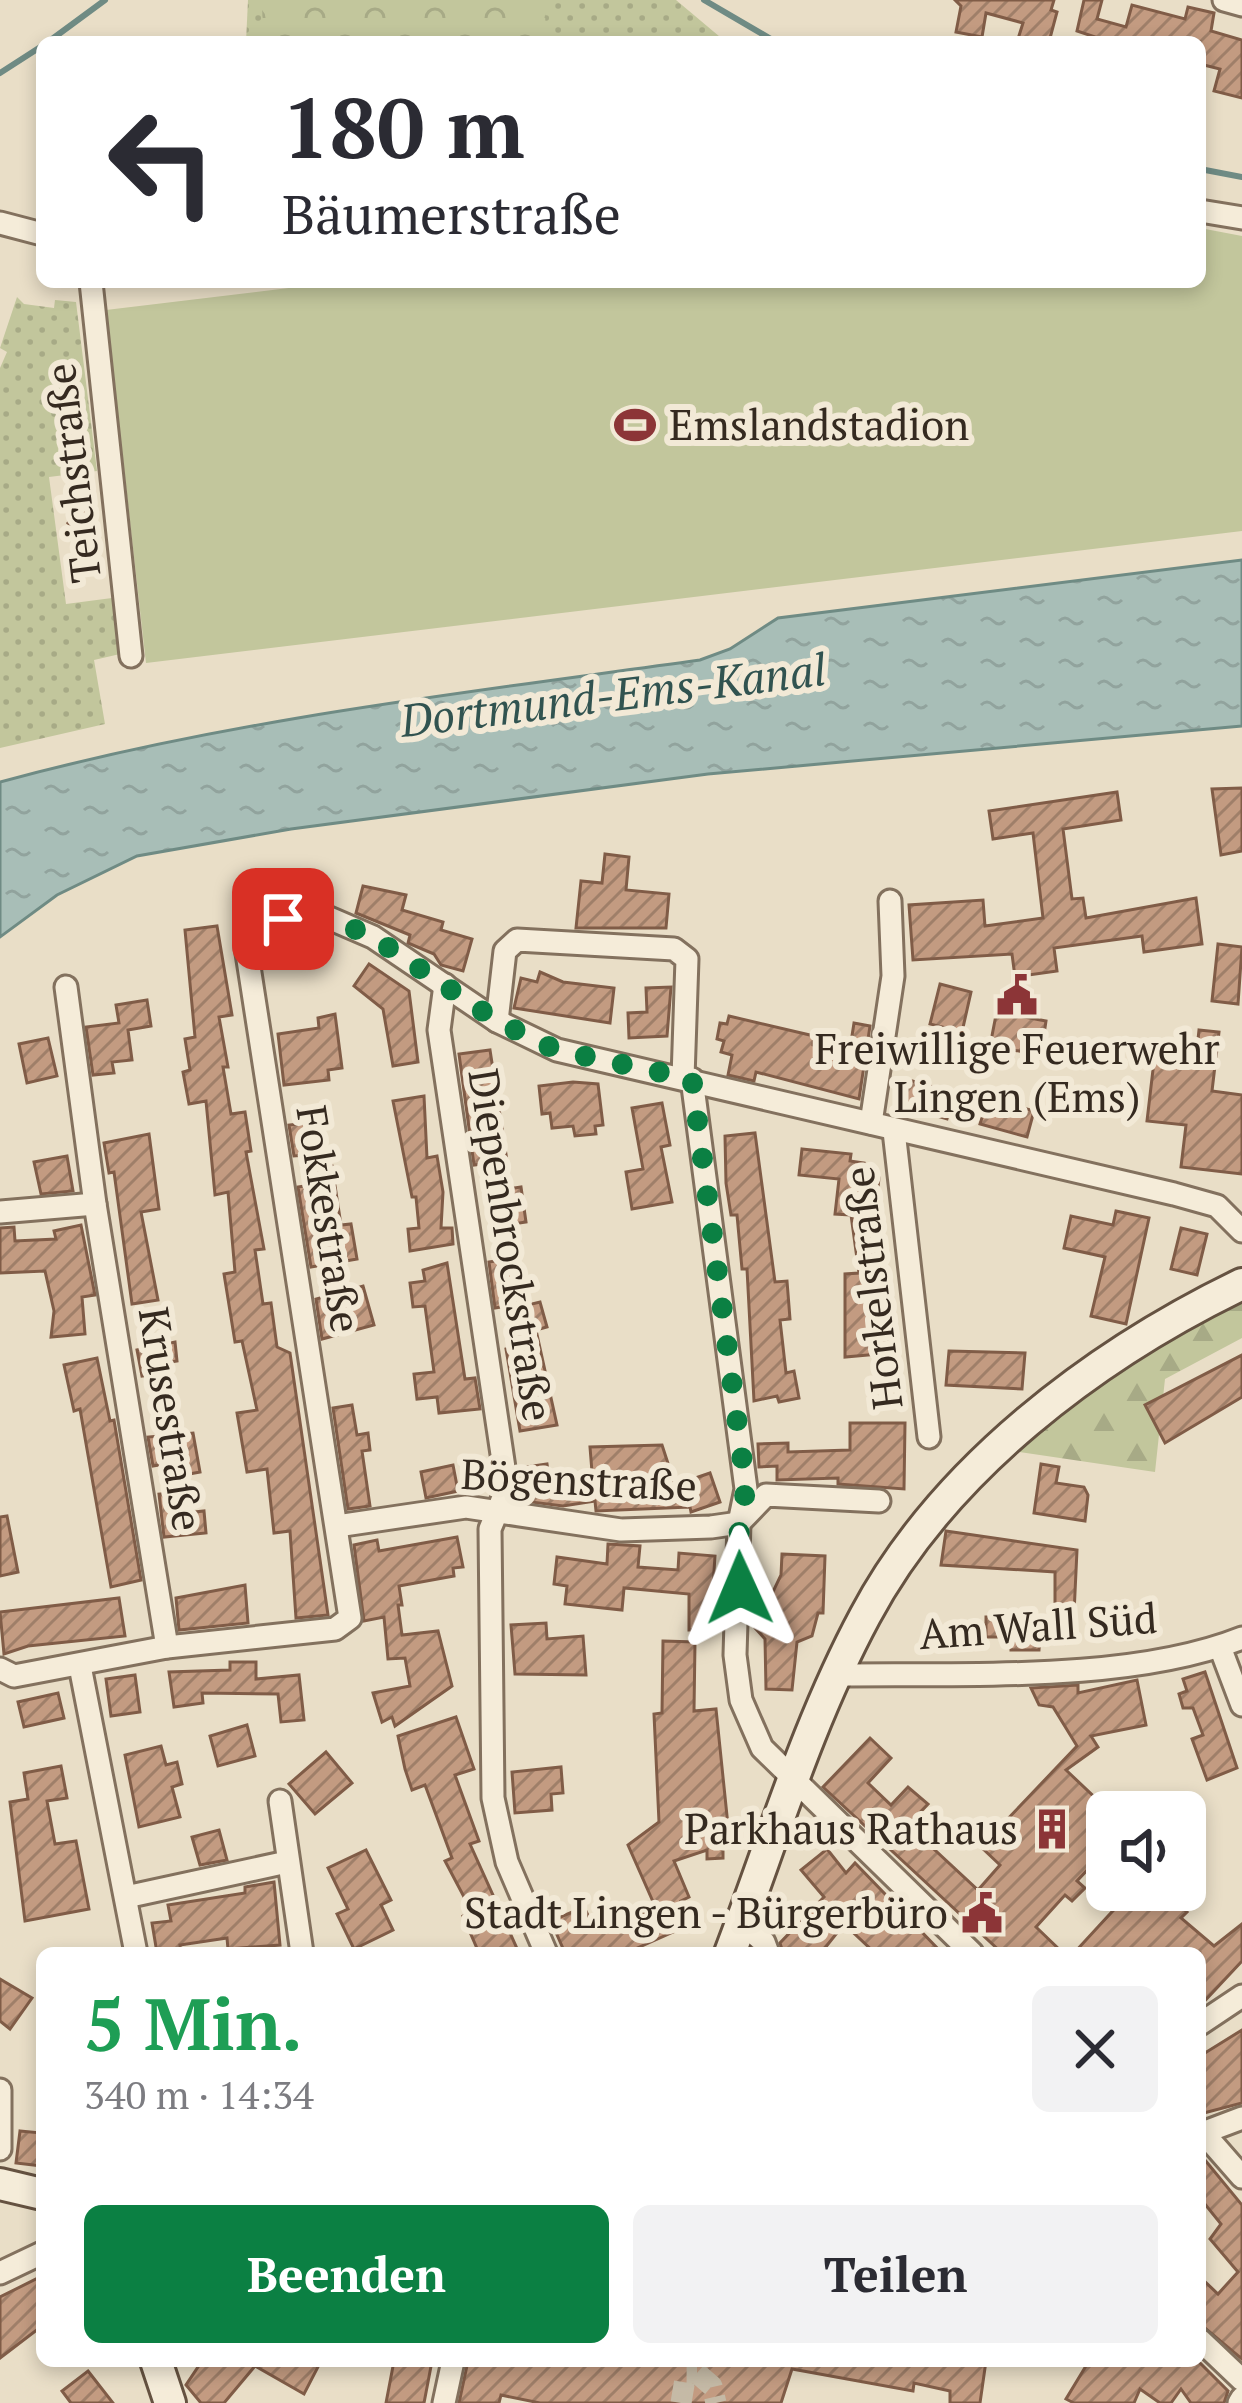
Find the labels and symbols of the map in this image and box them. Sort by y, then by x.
street label: Teichstraße [31,360,113,586]
place label: Emslandstadion [669,396,969,452]
sports icon: Emslandstadion [612,402,658,448]
water label: Dortmund-Ems-Kanal [396,638,830,750]
pin [232,868,334,970]
public building icon: Freiwillige Feuerwehr Lingen (Ems) [994,972,1040,1018]
place label: Freiwillige Feuerwehr Lingen (Ems) [814,1020,1220,1124]
street label: Diepenbrockstraße [456,1065,567,1425]
street label: Fokkestraße [284,1101,376,1336]
street label: Horkelstraße [829,1164,915,1413]
street label: Krusestraße [127,1303,217,1535]
street label: Bögenstraße [460,1445,698,1513]
position arrow [677,1525,803,1651]
street label: Am Wall Süd [917,1589,1159,1661]
place label: Parkhaus Rathaus [684,1800,1018,1856]
building icon: Parkhaus Rathaus [1029,1806,1075,1852]
place label: Stadt Lingen - Bürgerbüro [464,1884,948,1940]
public building icon: Stadt Lingen - Bürgerbüro [959,1890,1005,1936]

